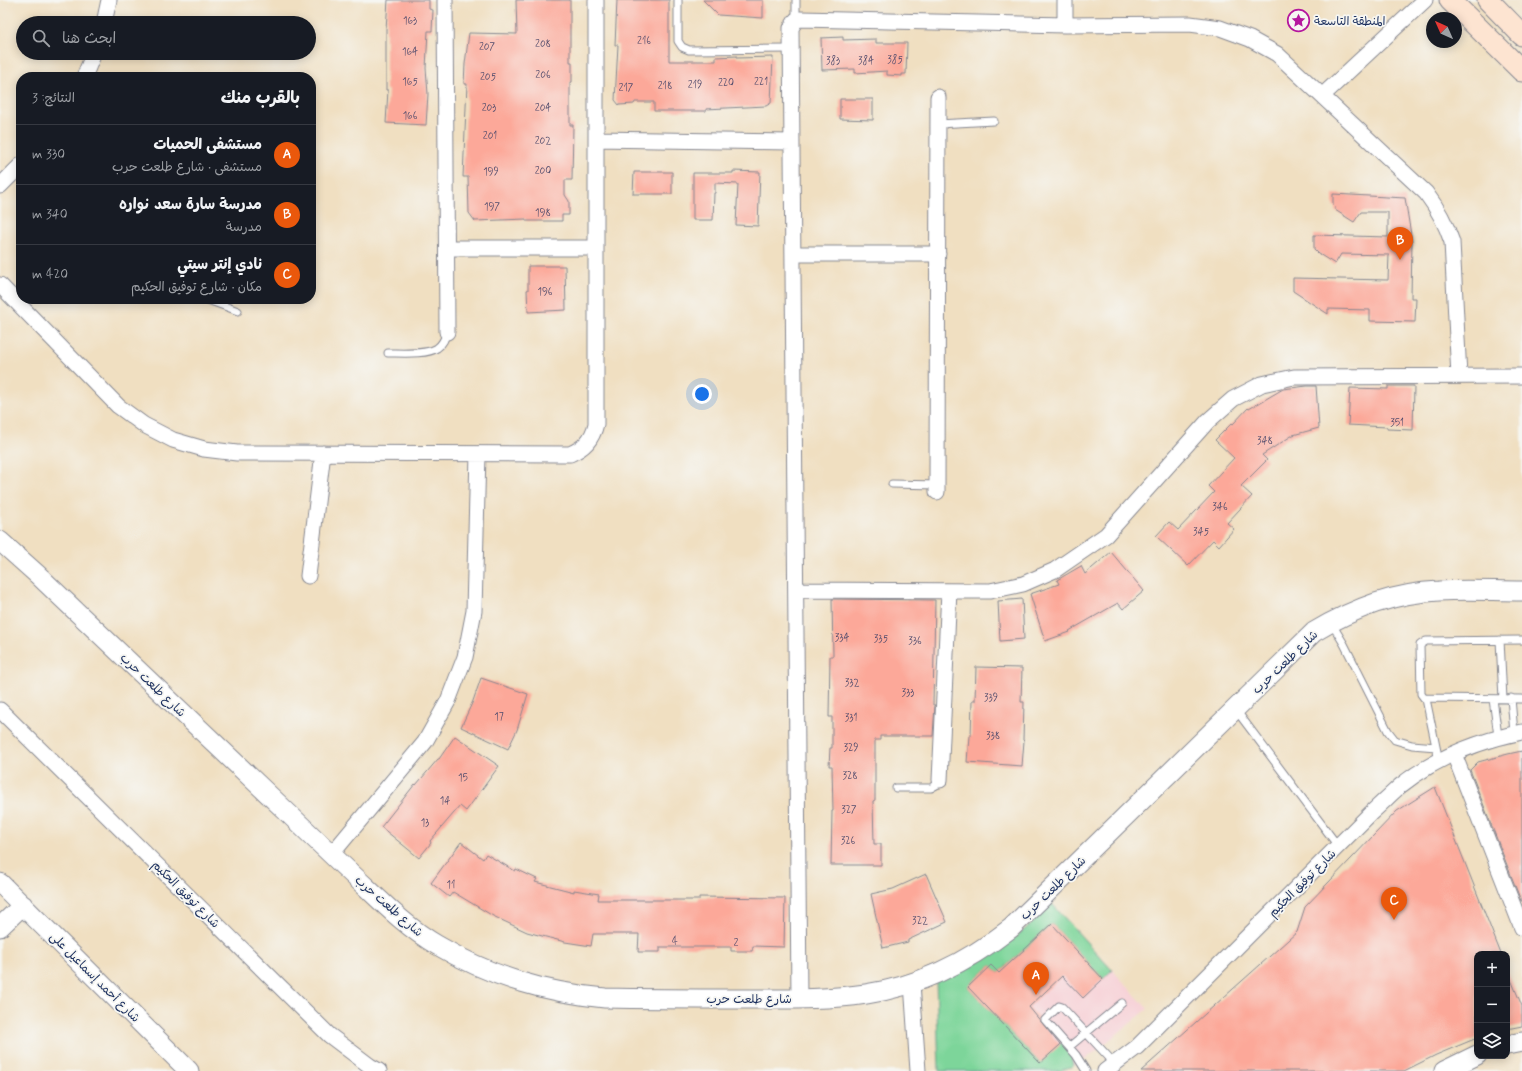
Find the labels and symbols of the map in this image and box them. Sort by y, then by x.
place icon: المنطقة التاسعة [1286,8,1312,34]
north arrow [1426,12,1462,48]
place label: المنطقة التاسعة [1314,14,1386,30]
house number: 163 [403,15,417,28]
house number: 216 [637,35,651,48]
house number: 208 [535,38,551,51]
house number: 207 [479,41,496,54]
house number: 164 [402,46,418,59]
house number: 385 [887,53,903,67]
house number: 383 [826,54,840,68]
house number: 384 [858,54,874,68]
house number: 206 [535,69,551,82]
house number: 205 [480,71,497,84]
house number: 165 [402,76,418,89]
house number: 221 [754,76,768,89]
house number: 220 [718,77,734,90]
house number: 219 [688,79,702,92]
house number: 218 [658,80,672,93]
house number: 217 [619,82,634,95]
house number: 203 [482,102,496,115]
house number: 204 [535,102,551,115]
house number: 166 [403,110,418,123]
house number: 201 [483,130,497,143]
house number: 202 [535,135,551,148]
house number: 200 [535,165,551,178]
house number: 199 [483,166,499,179]
house number: 197 [484,201,500,214]
house number: 198 [535,207,551,220]
pin: B [1387,227,1413,260]
house number: 196 [537,286,553,299]
your location [692,384,712,404]
house number: 351 [1390,417,1404,430]
house number: 348 [1257,435,1273,448]
house number: 346 [1212,501,1228,514]
house number: 345 [1193,526,1210,539]
street label: شارع طلعت حرب [1249,627,1322,698]
house number: 334 [835,632,849,645]
house number: 335 [874,633,889,646]
house number: 336 [908,635,922,648]
street label: شارع طلعت حرب [116,650,189,721]
house number: 332 [845,677,859,690]
house number: 333 [902,687,914,700]
house number: 339 [984,692,998,705]
house number: 17 [494,711,504,724]
house number: 331 [845,712,857,725]
house number: 338 [986,730,1000,743]
house number: 329 [843,742,859,755]
house number: 328 [842,770,858,783]
house number: 15 [458,772,468,785]
house number: 14 [440,795,450,808]
house number: 327 [841,804,857,817]
house number: 13 [421,817,429,830]
house number: 326 [841,835,856,848]
street label: شارع توفيق الحكيم [1265,846,1340,921]
street label: شارع طلعت حرب [1017,853,1090,924]
street label: شارع توفيق الحكيم [148,857,223,932]
street label: شارع طلعت حرب [351,873,426,941]
house number: 11 [447,879,455,892]
pin: C [1381,887,1407,920]
house number: 322 [912,915,928,928]
street label: شارع أحمد إسماعيل على [46,929,143,1026]
house number: 4 [672,935,678,948]
house number: 2 [734,937,739,950]
pin: A [1023,962,1049,995]
street label: شارع طلعت حرب [706,992,792,1008]

